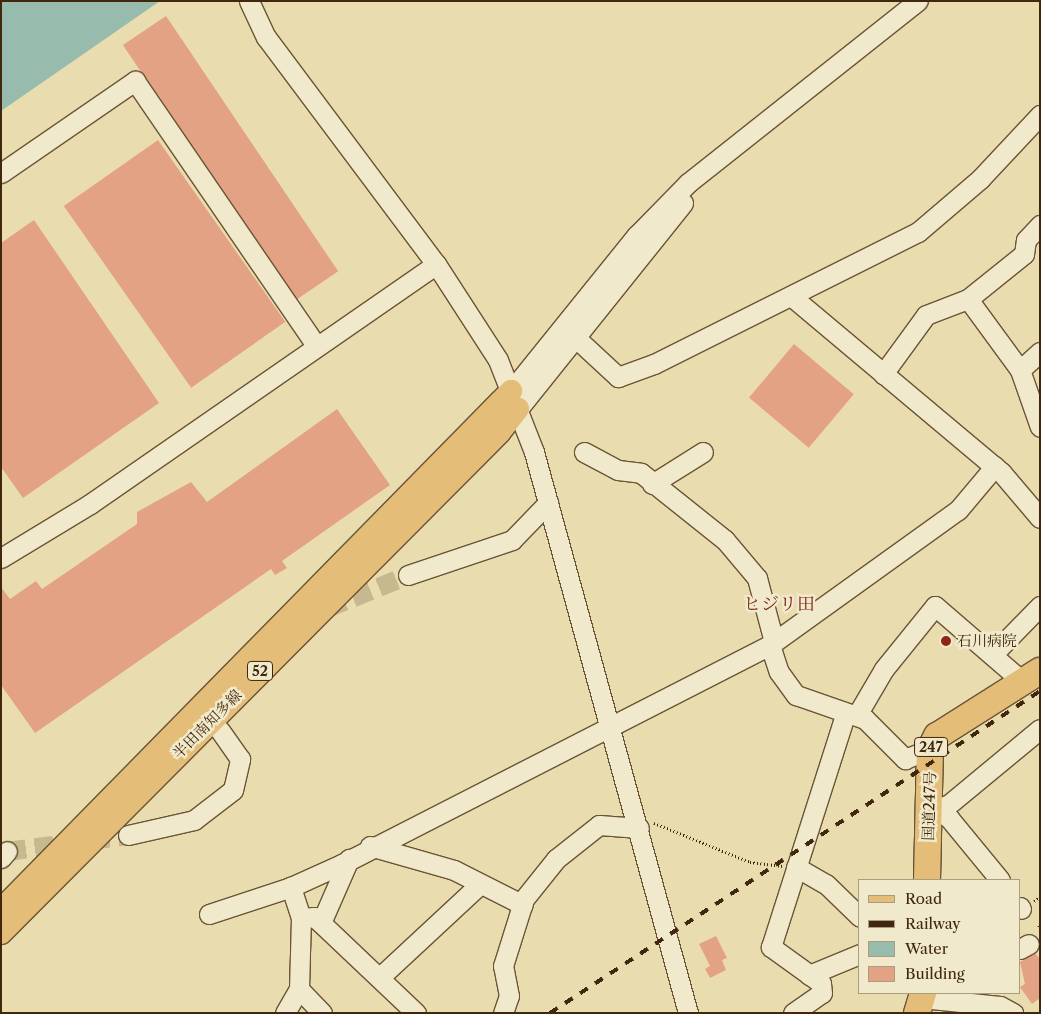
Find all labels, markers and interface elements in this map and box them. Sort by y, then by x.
district label: ヒジリ田 [743,593,815,615]
place label: 石川病院 [957,632,1017,650]
marker: 石川病院 [939,634,953,648]
road number: 52 [246,659,274,682]
street label: 半田南知多線 [169,686,245,762]
road number: 247 [914,736,948,759]
street label: 国道247号 [919,771,939,841]
legend [858,879,1021,994]
text: Road [905,889,942,908]
text: Railway [905,914,961,933]
text: Water [905,939,948,958]
text: Building [905,964,965,983]

